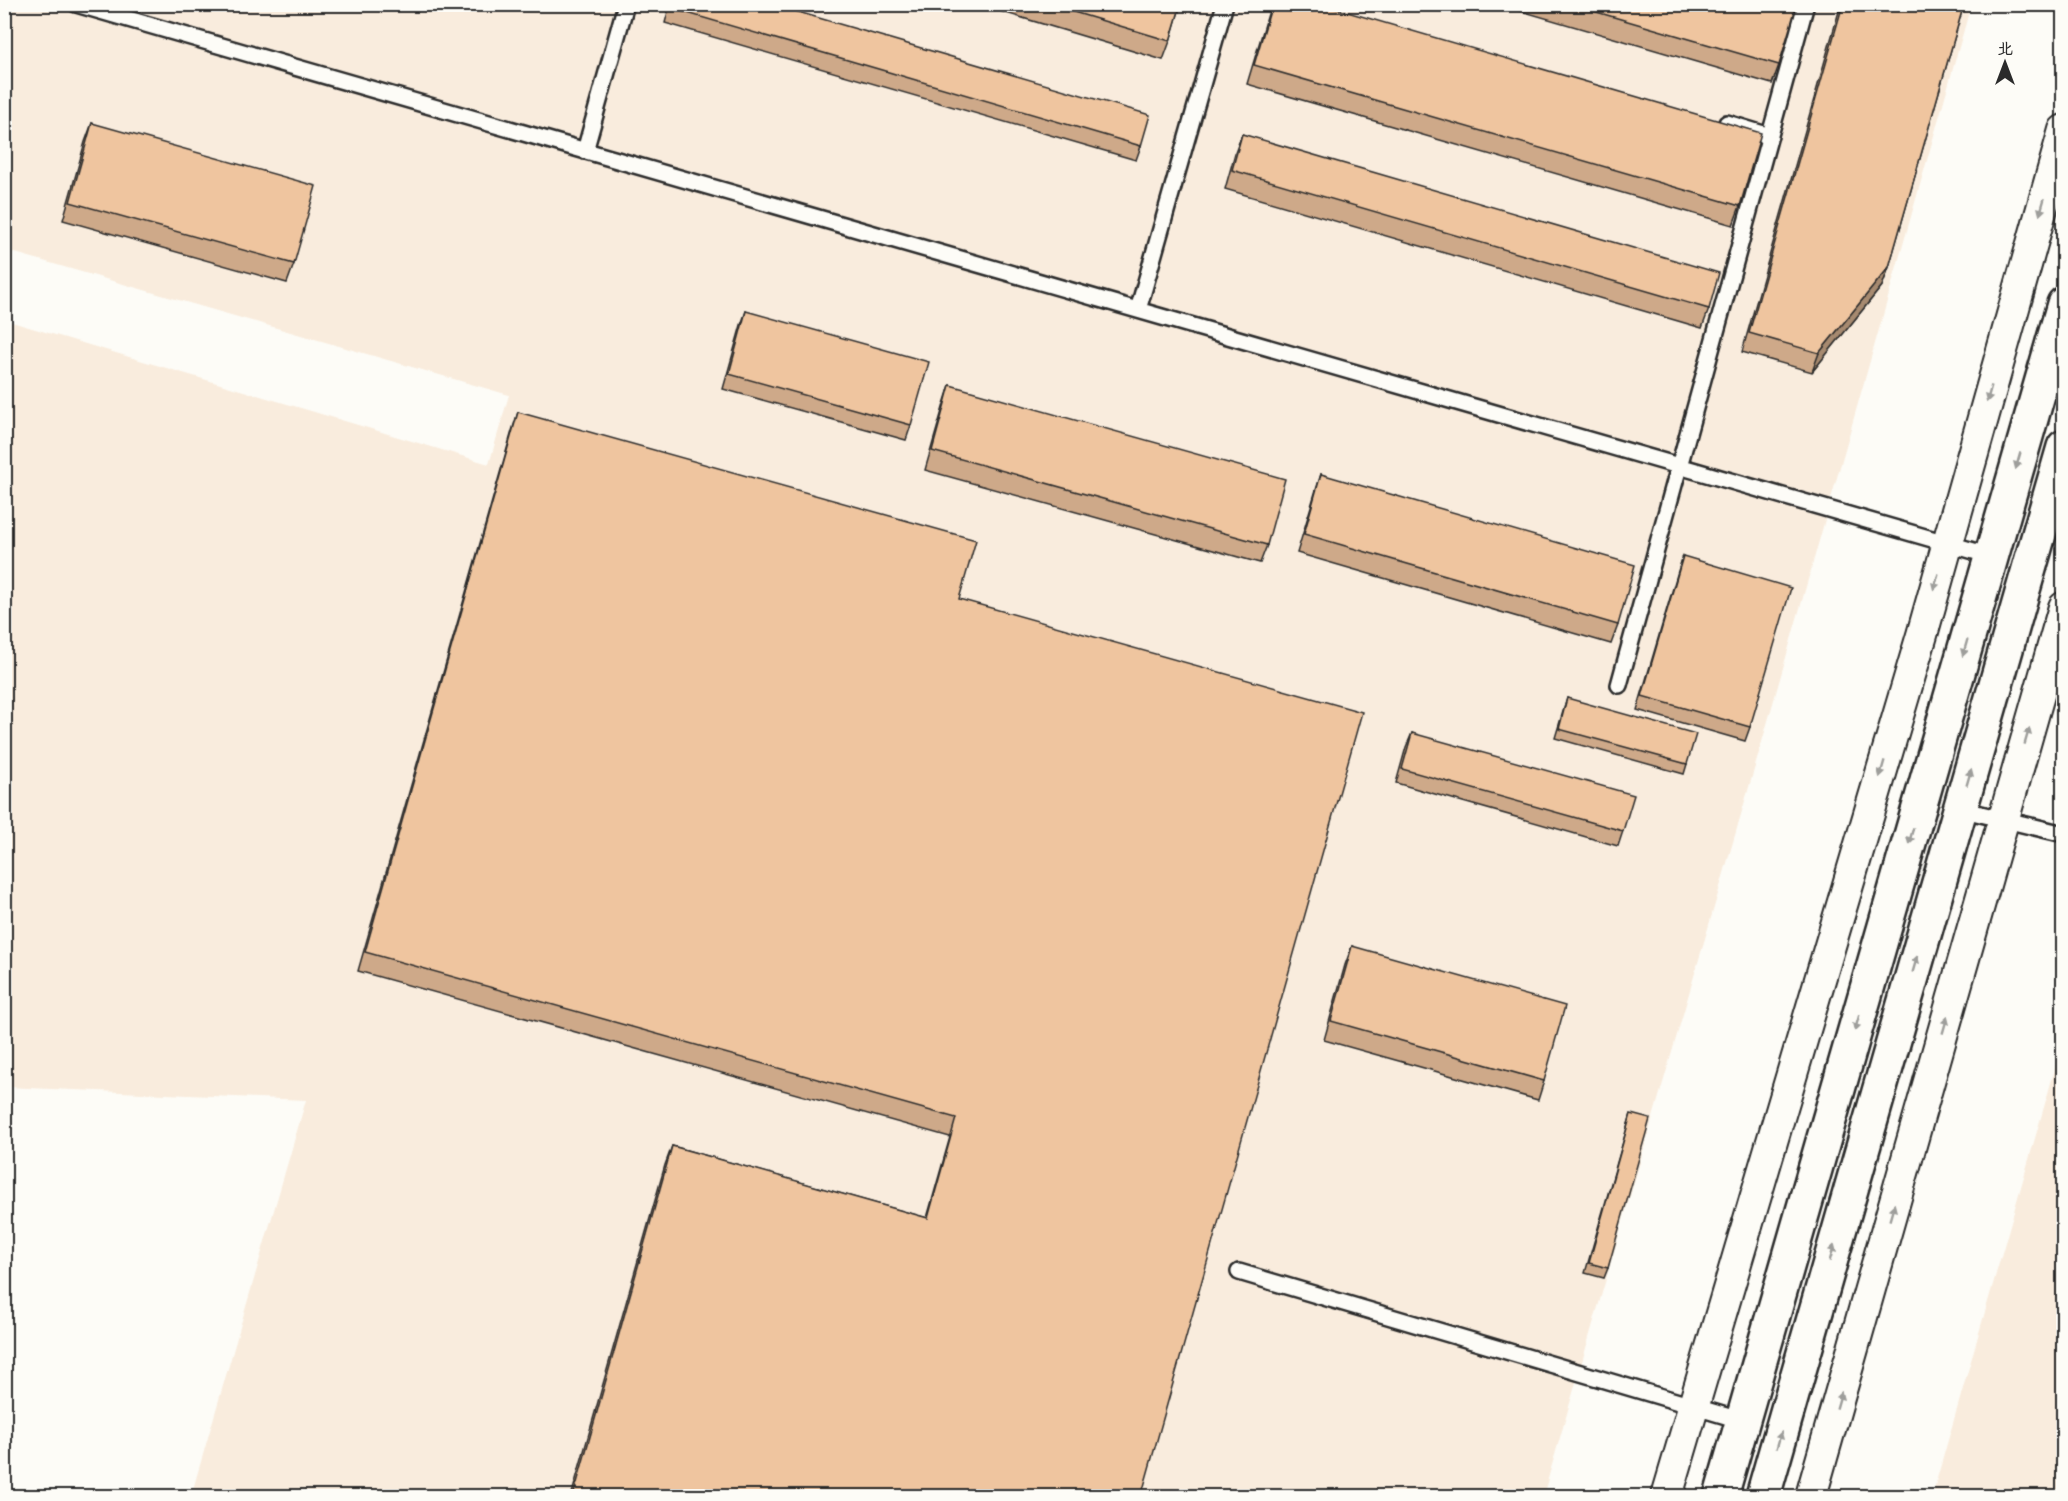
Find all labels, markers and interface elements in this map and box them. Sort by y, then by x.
north arrow [1975,33,2035,93]
text: 北 [1997,39,2013,60]
one-way arrow [2037,198,2046,216]
one-way arrow [1984,385,1993,403]
one-way arrow [2013,452,2022,470]
one-way arrow [1931,573,1941,591]
one-way arrow [1959,639,1969,657]
one-way arrow [2023,727,2032,745]
one-way arrow [1877,760,1886,778]
one-way arrow [1965,768,1974,786]
one-way arrow [1906,827,1915,845]
one-way arrow [1911,955,1920,973]
one-way arrow [1852,1014,1861,1032]
one-way arrow [1941,1016,1950,1034]
one-way arrow [1888,1203,1897,1221]
one-way arrow [1828,1244,1838,1262]
one-way arrow [1834,1391,1844,1409]
one-way arrow [1775,1431,1784,1449]

